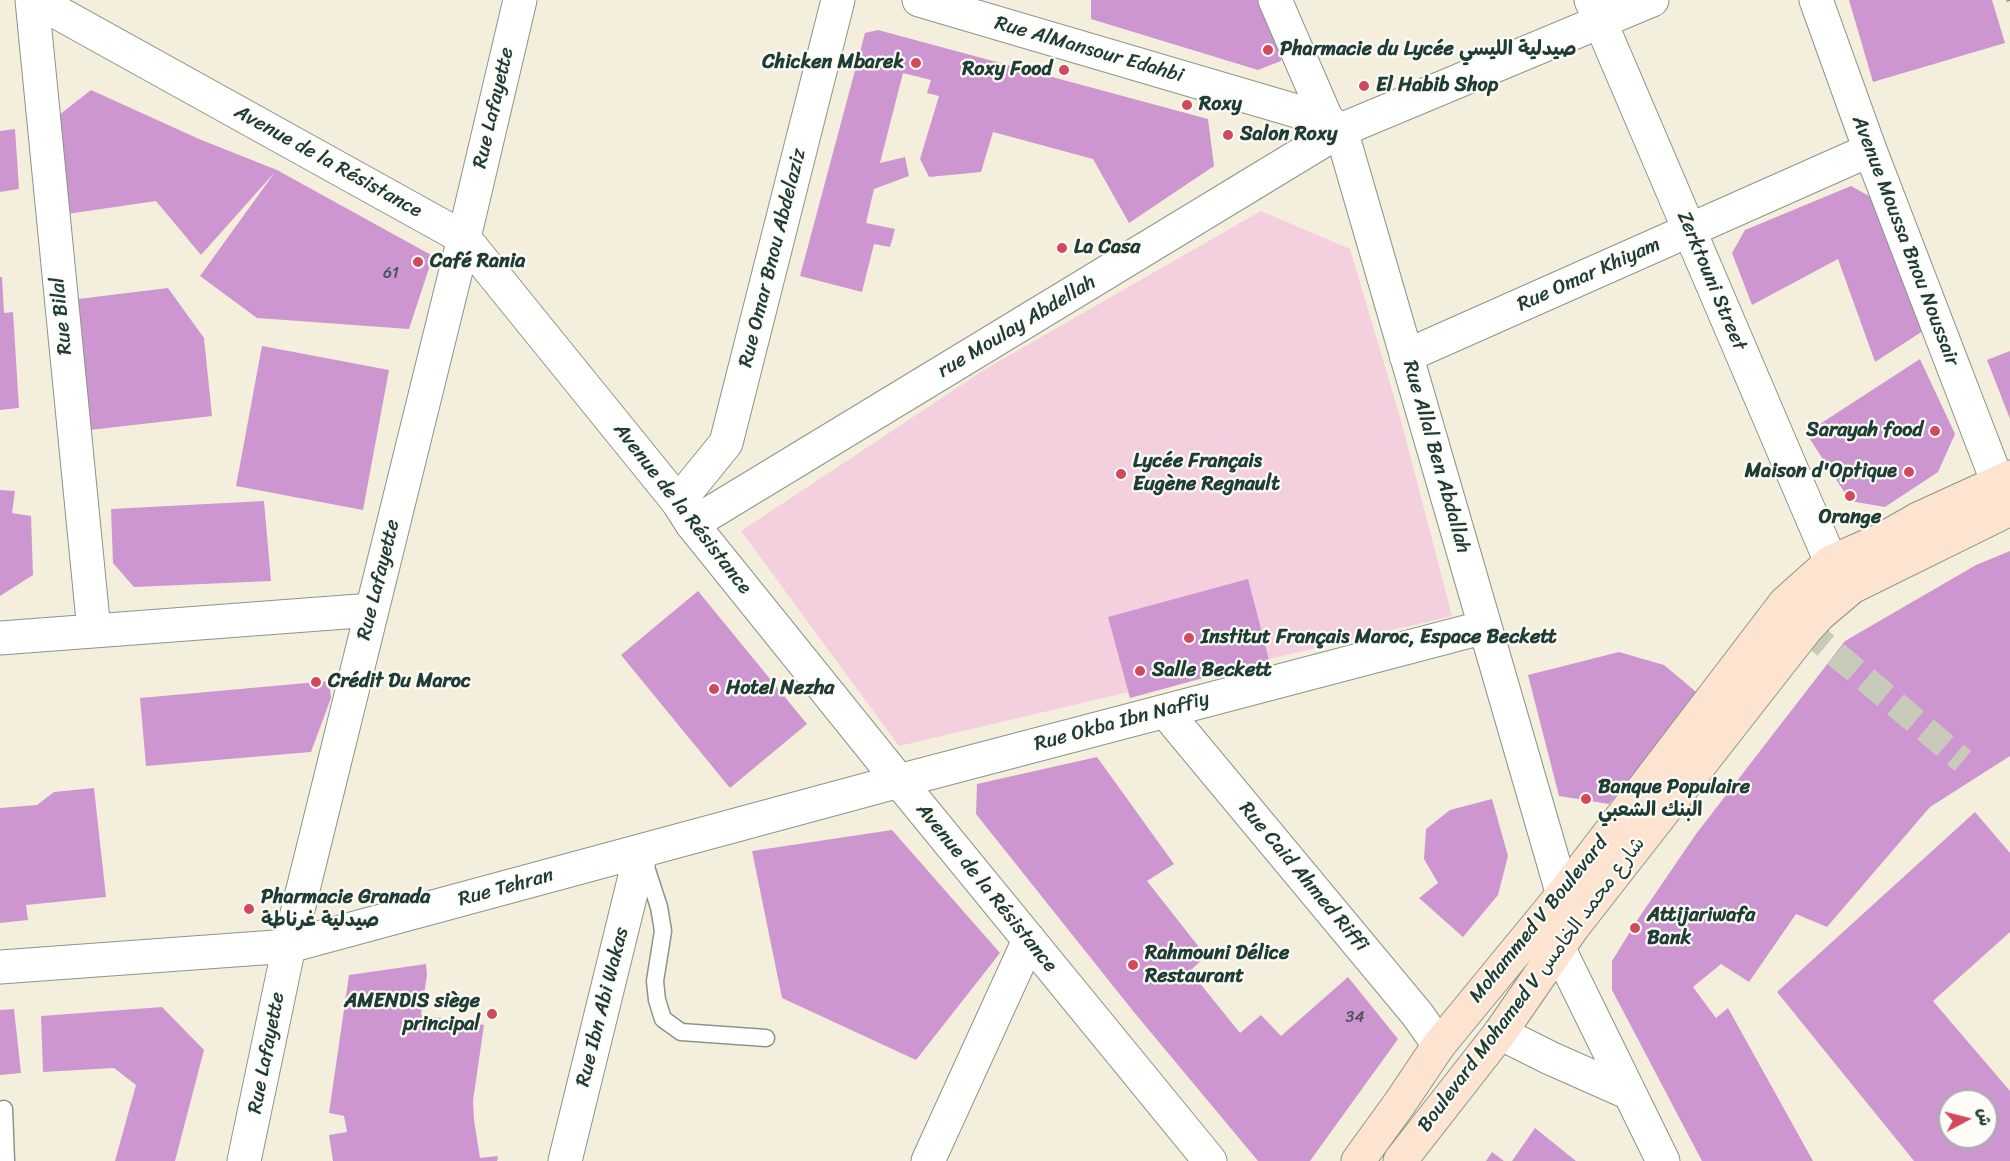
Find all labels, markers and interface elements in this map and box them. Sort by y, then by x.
street label: Rue AlMansour Edahbi [992,12,1186,88]
place label: Pharmacie du Lycée صيدلية الليسي [1280,38,1576,62]
marker: Pharmacie du Lycée صيدلية الليسي [1261,43,1275,57]
street label: Rue Lafayette [468,45,520,171]
place label: Chicken Mbarek [762,51,904,75]
marker: Chicken Mbarek [909,56,923,70]
place label: Roxy Food [962,58,1052,82]
marker: Roxy Food [1057,63,1071,77]
place label: El Habib Shop [1376,74,1498,98]
marker: El Habib Shop [1357,79,1371,93]
place label: Roxy [1199,93,1242,117]
marker: Roxy [1180,98,1194,112]
street label: Avenue de la Résistance [230,100,426,224]
street label: Avenue Moussa Bnou Noussair [1846,112,1964,370]
place label: Salon Roxy [1240,123,1337,147]
marker: Salon Roxy [1221,128,1235,142]
street label: Rue Omar Bnou Abdelaziz [734,146,812,370]
street label: Zerktouni Street [1671,208,1751,354]
street label: Rue Omar Khiyam [1514,233,1664,317]
place label: La Casa [1074,236,1140,260]
marker: La Casa [1055,241,1069,255]
place label: Café Rania [430,250,525,274]
marker: Café Rania [411,255,425,269]
house number: 61 [383,264,399,284]
street label: rue Moulay Abdellah [934,270,1100,384]
street label: Rue Bilal [46,276,78,356]
street label: Rue Allal Ben Abdallah [1397,358,1475,556]
street label: Avenue de la Résistance [608,419,756,599]
place label: Sarayah food [1806,419,1923,443]
marker: Sarayah food [1928,424,1942,438]
place label: Lycée Français Eugène Regnault [1133,450,1280,497]
place label: Maison d'Optique [1745,460,1897,484]
marker: Maison d'Optique [1902,465,1916,479]
marker: Lycée Français Eugène Regnault [1114,467,1128,481]
marker: Orange [1843,489,1857,503]
place label: Orange [1819,506,1881,530]
street label: Rue Lafayette [352,517,406,643]
place label: Institut Français Maroc, Espace Beckett [1201,626,1557,650]
marker: Institut Français Maroc, Espace Beckett [1182,631,1196,645]
place label: Salle Beckett [1152,659,1272,683]
marker: Salle Beckett [1133,664,1147,678]
place label: Crédit Du Maroc [328,670,471,694]
marker: Crédit Du Maroc [309,675,323,689]
place label: Hotel Nezha [726,677,834,701]
marker: Hotel Nezha [707,682,721,696]
street label: Rue Okba Ibn Naffiy [1032,687,1212,757]
place label: Banque Populaire البنك الشعبي [1598,776,1750,823]
marker: Banque Populaire البنك الشعبي [1579,792,1593,806]
street label: Rue Caid Ahmed Riffi [1233,797,1373,957]
street label: Avenue de la Résistance [910,799,1062,977]
street label: Mohammed V Boulevard [1465,832,1613,1008]
street label: Boulevard Mohamed V شارع محمد الخامس [1413,833,1651,1137]
street label: Rue Tehran [456,864,556,912]
place label: Pharmacie Granada صيدلية غرناطة [261,886,430,933]
marker: Pharmacie Granada صيدلية غرناطة [242,902,256,916]
place label: Attijariwafa Bank [1647,904,1755,951]
marker: Attijariwafa Bank [1628,921,1642,935]
street label: Rue Ibn Abi Wakas [572,925,634,1089]
place label: Rahmouni Délice Restaurant [1145,942,1289,989]
marker: Rahmouni Délice Restaurant [1126,958,1140,972]
street label: Rue Lafayette [243,990,291,1116]
place label: AMENDIS siège principal [344,990,480,1037]
marker: AMENDIS siège principal [485,1007,499,1021]
house number: 34 [1346,1008,1364,1028]
north arrow [1938,1089,1998,1149]
text: ش [1969,1106,2000,1127]

